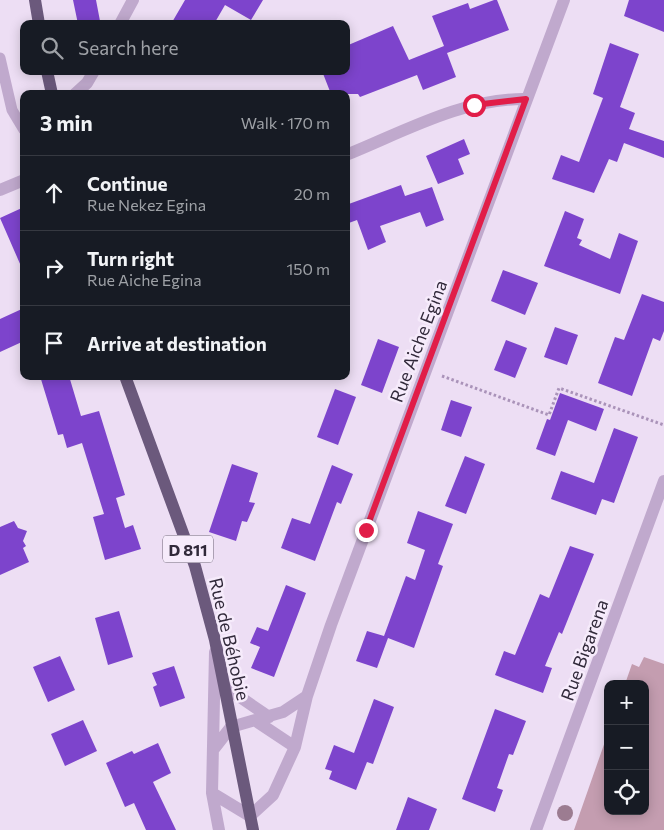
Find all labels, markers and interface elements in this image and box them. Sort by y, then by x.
search box [20,20,350,75]
icon: search [38,34,66,62]
text: Search here [78,36,178,59]
route start [463,94,486,117]
text: 3 min [40,110,93,135]
text: Walk · 170 m [241,113,330,132]
text: Continue [87,172,167,195]
icon: ahead [40,179,68,207]
text: 20 m [294,184,330,203]
text: Rue Nekez Egina [87,195,206,214]
text: Turn right [87,247,174,270]
icon: right [40,254,68,282]
text: 150 m [287,259,330,278]
text: Rue Aiche Egina [87,270,202,289]
street label: Rue Aiche Egina [385,277,451,405]
icon: arrive [40,329,68,357]
text: Arrive at destination [87,332,267,355]
route end [355,519,378,542]
road number: D 811 [163,536,213,562]
street label: Rue de Béhobie [205,576,255,702]
street label: Rue Bigarena [555,596,613,704]
map controls [604,680,649,815]
button: + [604,680,649,725]
button: − [604,725,649,770]
button: locate [604,770,649,815]

